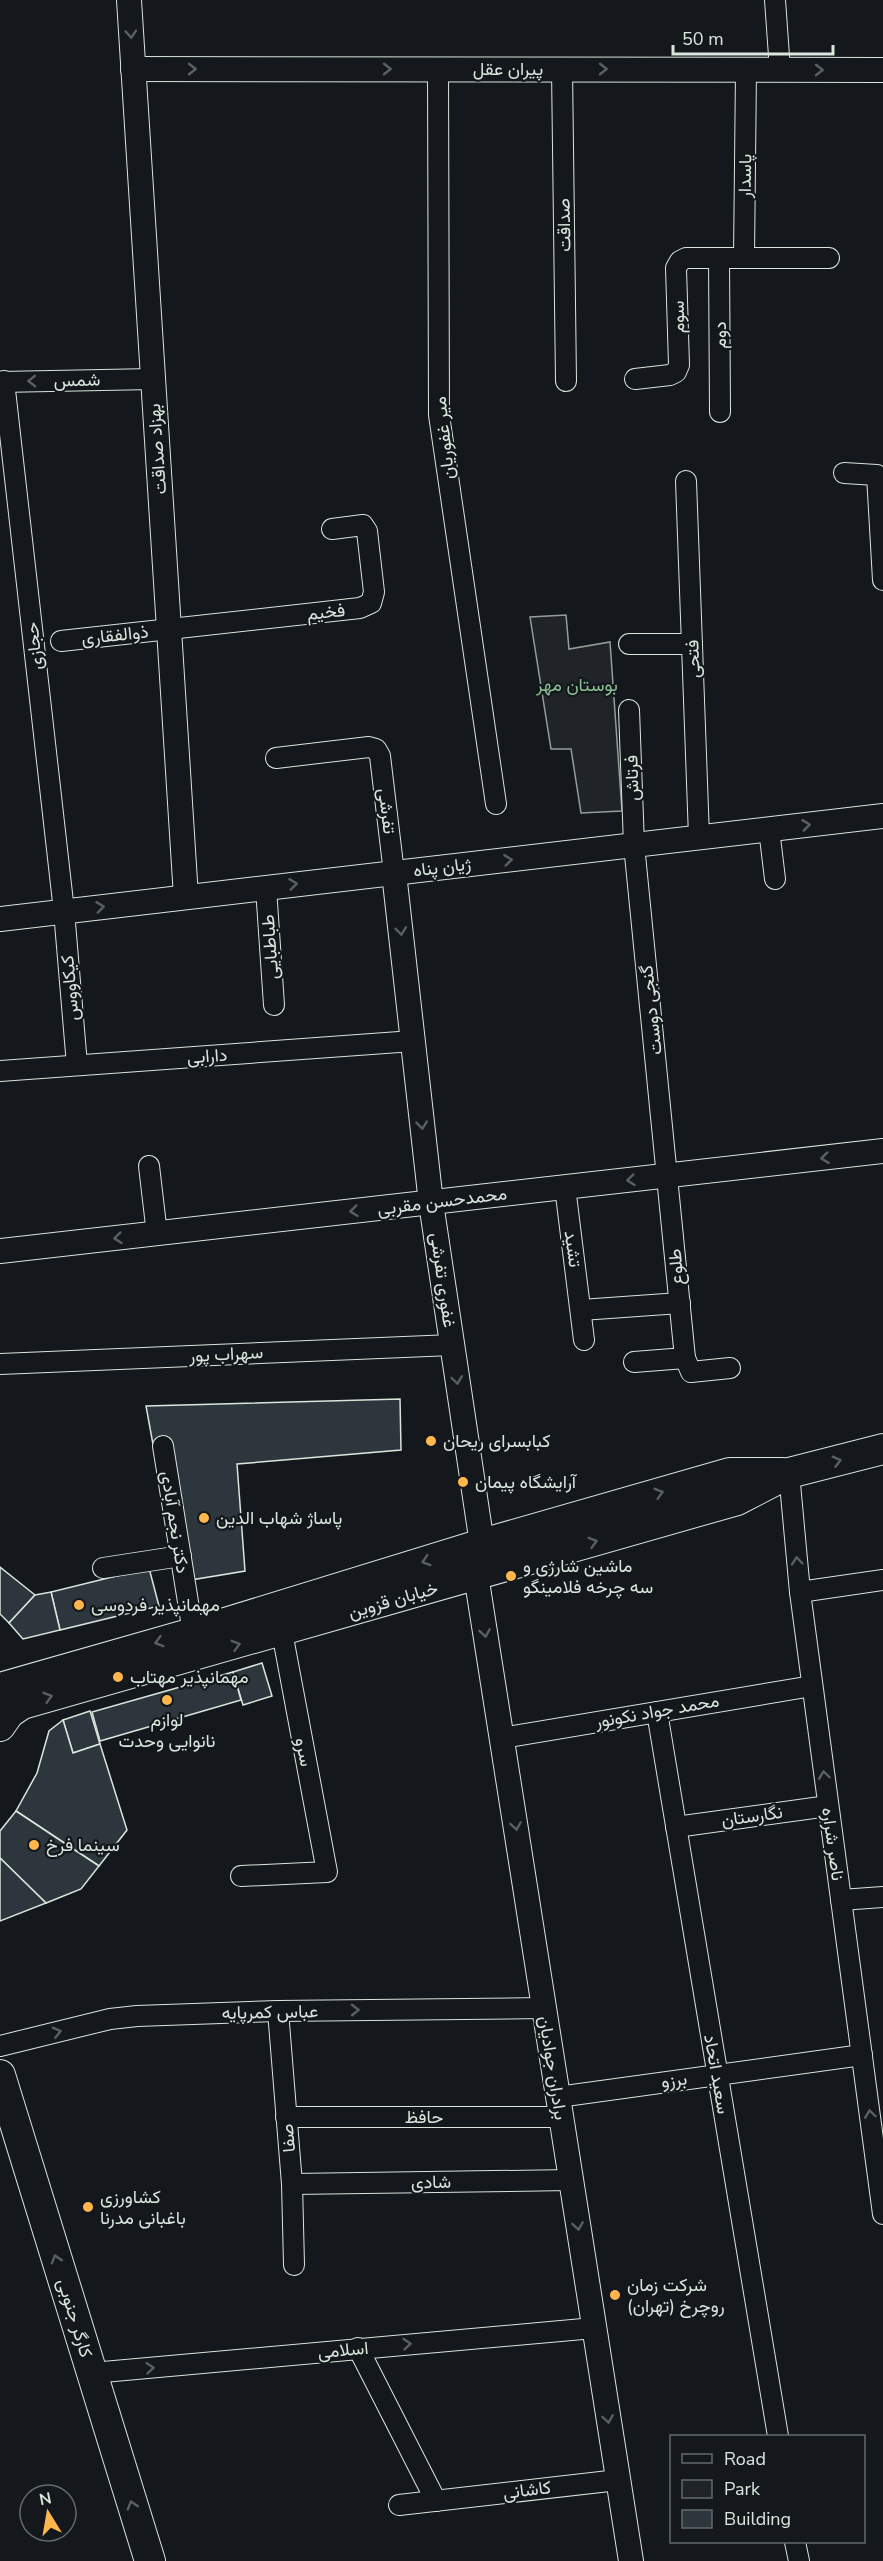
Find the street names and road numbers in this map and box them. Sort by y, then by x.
street label: پیران عقل [473,57,543,81]
street label: پاسدار [733,154,757,199]
street label: صداقت [552,198,576,252]
street label: سوم [666,300,690,334]
street label: دوم [708,321,732,349]
street label: شمس [53,368,101,392]
street label: میر غفوریان [428,395,460,481]
street label: بهزاد صداقت [142,403,172,495]
street label: فخیم [306,598,346,626]
street label: ذوالفقاری [80,620,150,650]
street label: حجازی [20,621,48,671]
street label: فتحی [680,639,706,679]
street label: فرتاش [619,755,645,801]
street label: تفرشی [372,787,402,835]
street label: ژیان پناه [412,851,473,882]
street label: طباطبایی [256,914,284,980]
street label: کیکاووس [55,954,85,1022]
street label: گنجی دوست [634,964,668,1056]
street label: دارابی [186,1043,228,1069]
street label: محمدحسن مقربی [376,1181,508,1221]
street label: تشید [559,1229,587,1269]
street label: غفوری تفرشی [424,1231,462,1329]
street label: طلوع [662,1248,690,1286]
street label: سهراب پور [187,1340,264,1368]
street label: دکتر نجم آبادی [155,1469,195,1575]
street label: خیابان قزوین [345,1576,441,1624]
street label: محمد جواد نکونور [592,1688,721,1734]
street label: سرو [289,1736,319,1768]
street label: نگارستان [720,1800,784,1832]
street label: ناصر شراره [816,1806,850,1882]
street label: عباس کمرپایه [221,1999,319,2025]
street label: برادران جوادیان [533,2014,573,2122]
street label: سعید اتحاد [698,2032,736,2116]
street label: برزو [660,2066,688,2094]
street label: حافظ [405,2105,443,2129]
street label: صفا [275,2123,301,2153]
street label: شادی [411,2170,451,2194]
street label: کارگر جنوبی [52,2275,98,2361]
street label: اسلامی [317,2336,369,2364]
street label: کاشانی [502,2475,553,2505]

